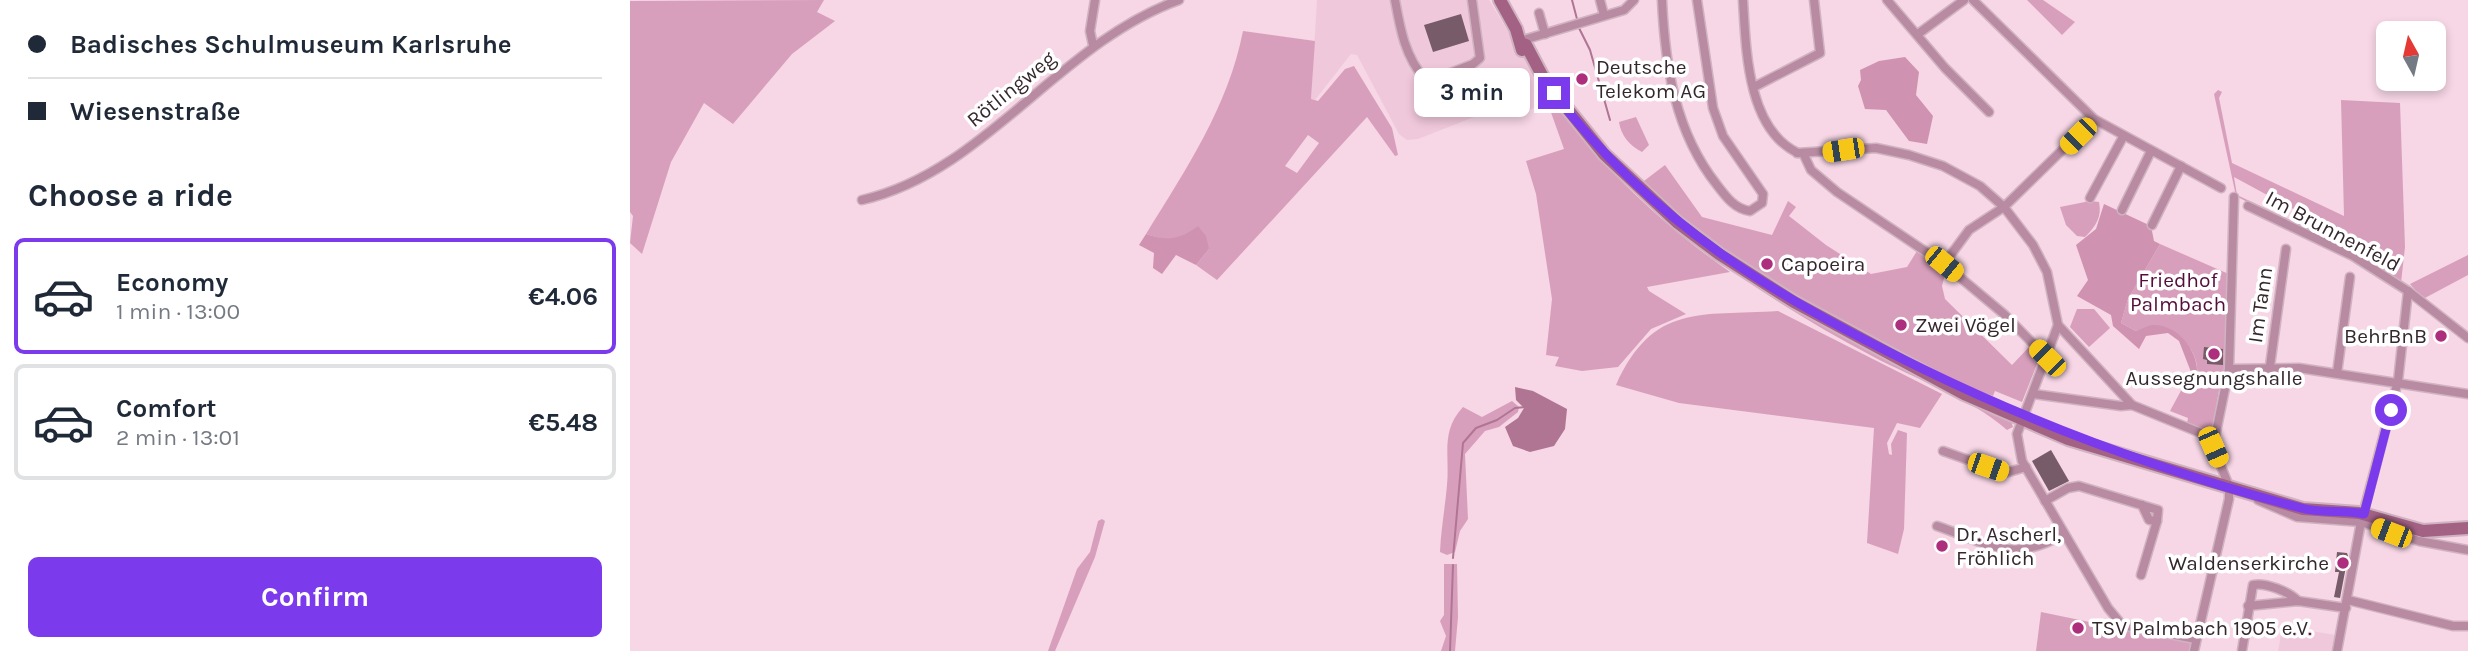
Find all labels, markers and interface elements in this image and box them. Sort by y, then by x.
north arrow [2376,21,2446,91]
map controls [2376,21,2446,91]
text: Badisches Schulmuseum Karlsruhe [70,29,512,60]
street label: Rötlingweg [962,46,1060,132]
place label: Deutsche Telekom AG [1596,55,1706,103]
callout: 3 min [1414,68,1530,118]
marker: Deutsche Telekom AG [1574,71,1590,87]
route end [1538,77,1570,109]
text: 3 min [1440,79,1504,106]
text: Wiesenstraße [70,96,241,127]
car [2056,114,2101,158]
car [1821,136,1866,164]
text: Choose a ride [28,177,233,214]
street label: Im Brunnenfeld [2262,185,2404,277]
car [1922,243,1967,285]
place label: Capoeira [1781,252,1865,276]
marker: Capoeira [1759,256,1775,272]
icon: car [32,265,95,328]
street label: Im Tann [2243,266,2277,344]
text: Economy [116,267,228,298]
park label: Friedhof Palmbach [2130,268,2226,316]
text: €4.06 [528,281,598,312]
text: 1 min · 13:00 [116,298,240,325]
place label: Zwei Vögel [1915,313,2016,337]
marker: Zwei Vögel [1893,317,1909,333]
place label: BehrBnB [2344,324,2427,348]
marker: BehrBnB [2433,328,2449,344]
car [2025,336,2070,380]
marker: Aussegnungshalle [2206,346,2222,362]
place label: Aussegnungshalle [2125,366,2303,390]
icon: car [32,391,95,454]
text: Comfort [116,393,217,424]
route start [2375,394,2407,426]
text: €5.48 [529,407,598,438]
text: 2 min · 13:01 [116,424,240,451]
car [2195,424,2232,470]
car [1965,450,2012,484]
car [2368,516,2415,550]
place label: Dr. Ascherl, Fröhlich [1956,522,2061,570]
marker: Dr. Ascherl, Fröhlich [1934,538,1950,554]
place label: Waldenserkirche [2168,551,2329,575]
marker: Waldenserkirche [2335,555,2351,571]
button: Confirm [28,557,602,637]
place label: TSV Palmbach 1905 e.V. [2092,616,2312,640]
marker: TSV Palmbach 1905 e.V. [2070,620,2086,636]

